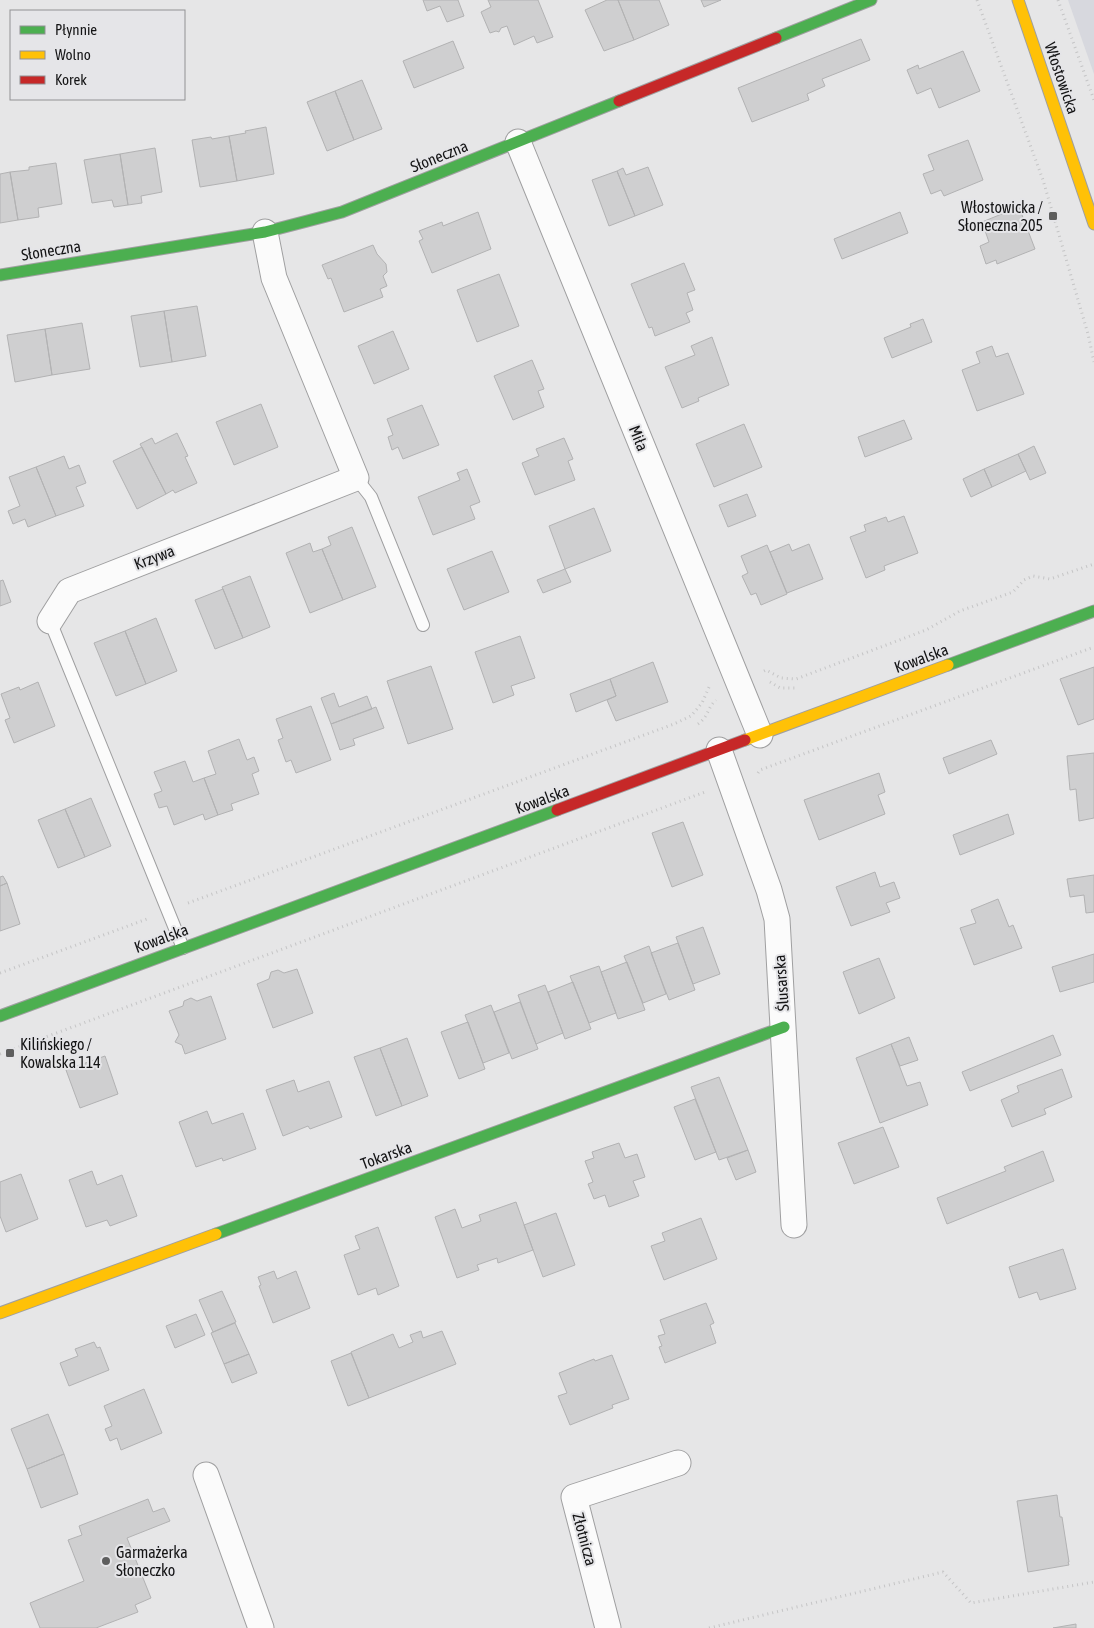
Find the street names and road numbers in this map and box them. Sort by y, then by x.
street label: Włostowicka [1041,40,1083,116]
street label: Słoneczna [408,136,470,176]
street label: Słoneczna [20,236,82,264]
street label: Miła [626,423,652,453]
street label: Krzywa [131,541,177,574]
street label: Kowalska [892,640,950,676]
street label: Kowalska [513,781,571,817]
street label: Kowalska [132,920,190,956]
street label: Ślusarska [770,954,792,1012]
street label: Tokarska [358,1137,414,1173]
street label: Złotnicza [569,1511,601,1567]

